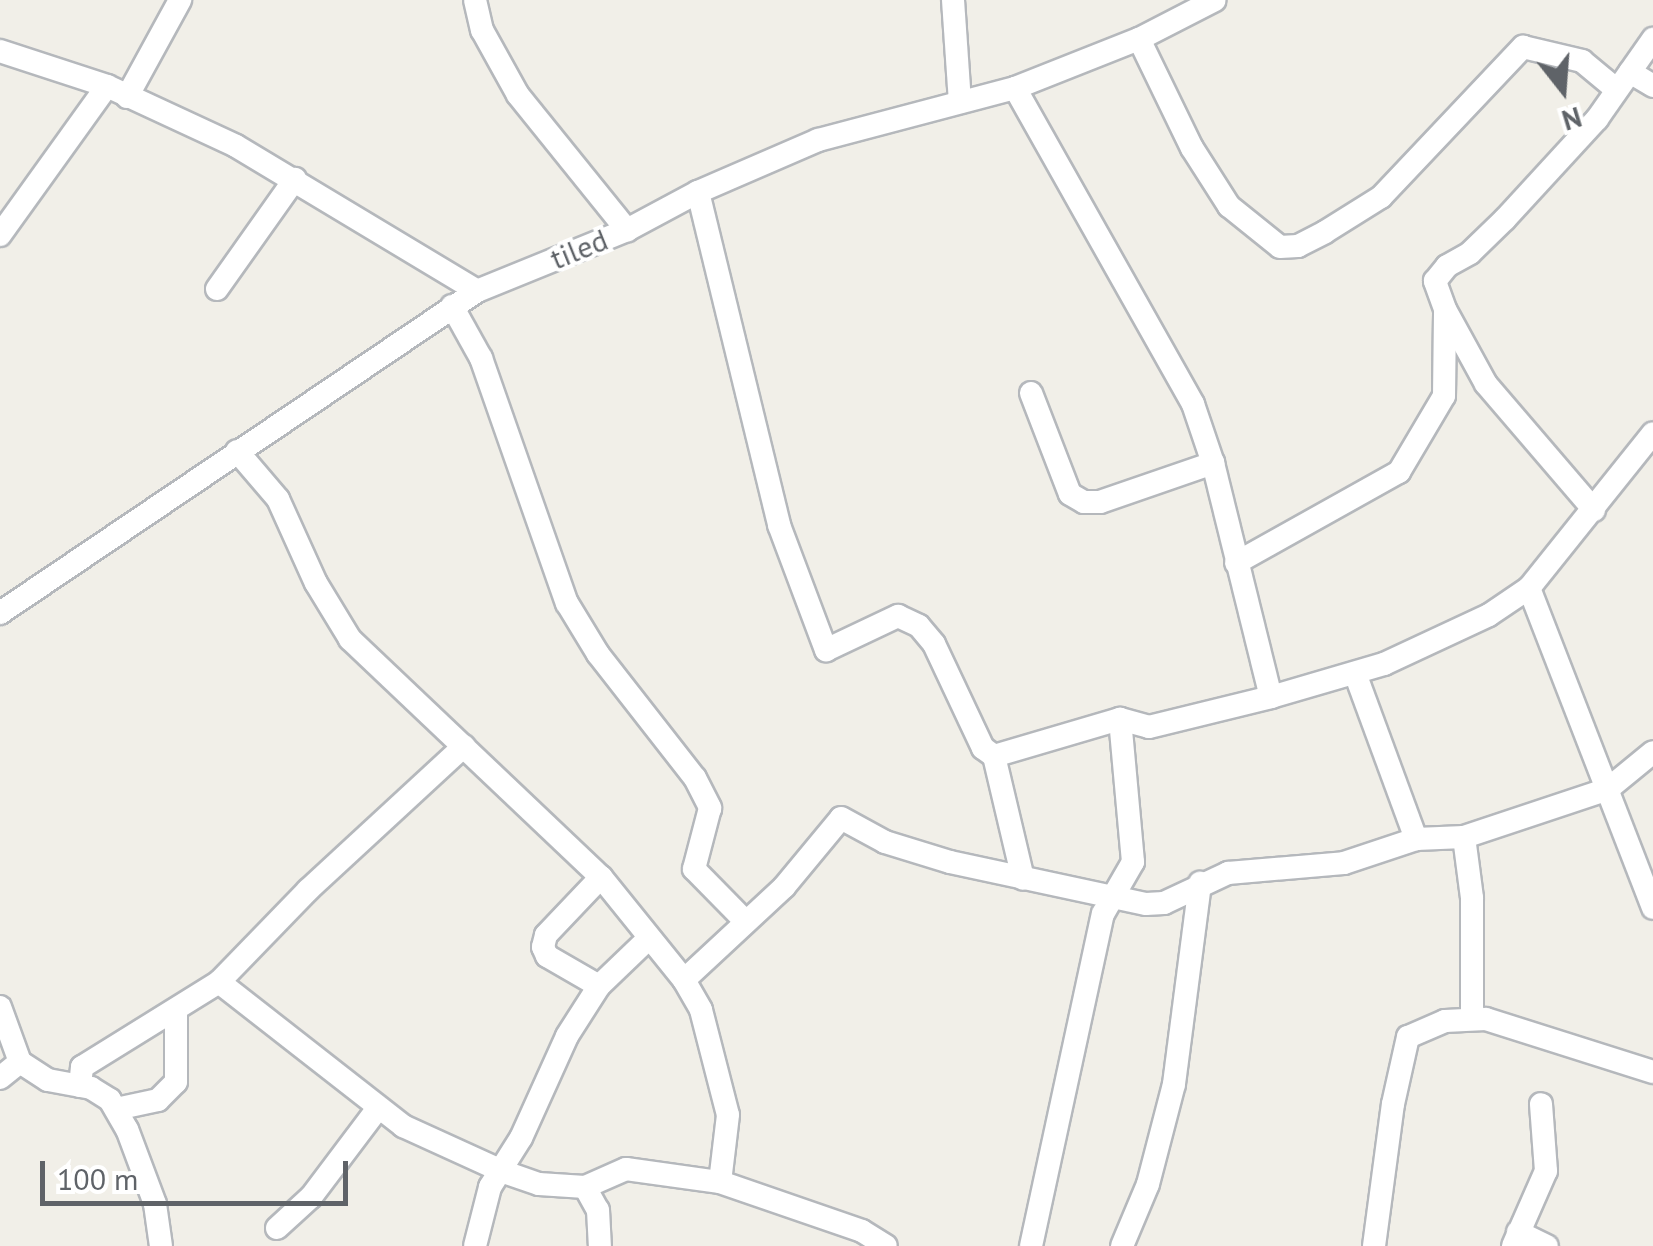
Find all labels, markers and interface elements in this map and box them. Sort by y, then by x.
north arrow [1513,40,1613,140]
text: N [1558,99,1586,140]
street label: tiled [545,221,613,277]
scale bar [45,1141,352,1203]
text: 100 m [57,1159,138,1198]

